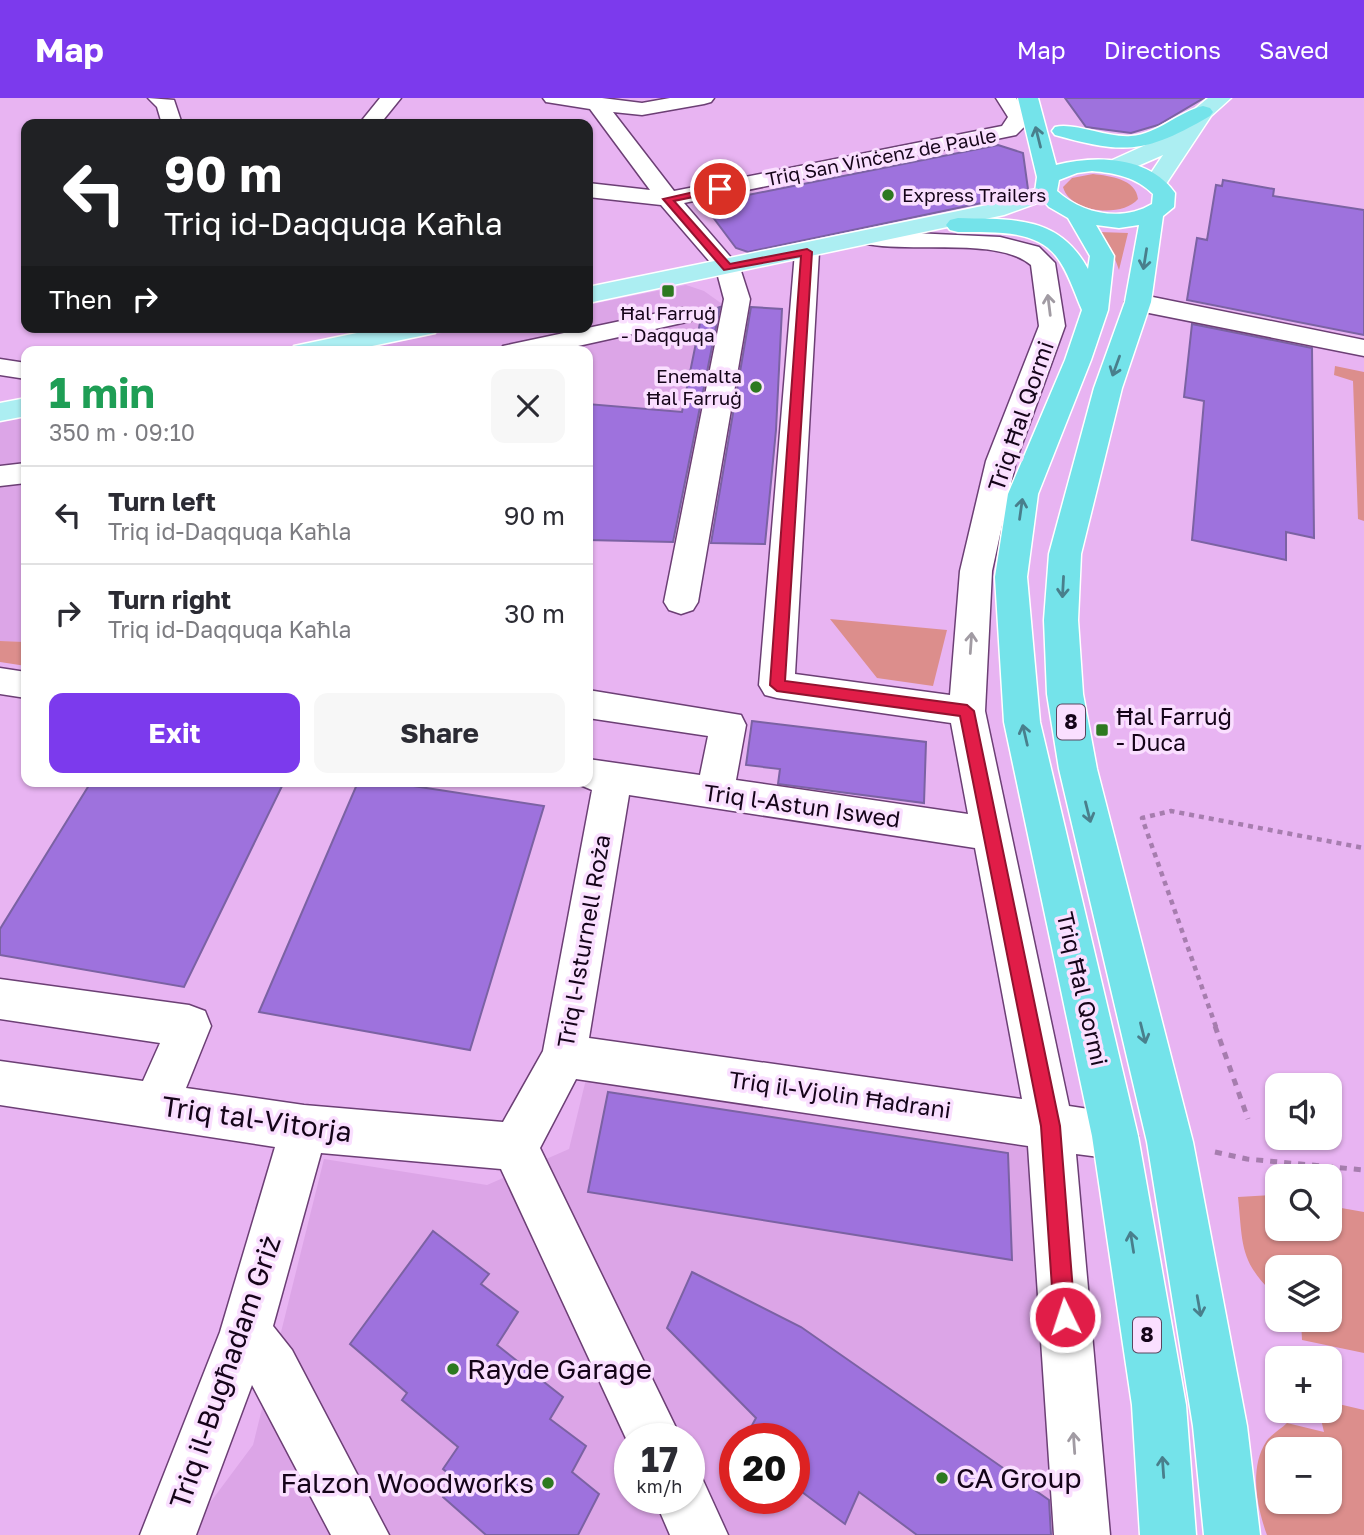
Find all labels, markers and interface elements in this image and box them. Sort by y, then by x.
text: Map [35,30,104,69]
text: Map [1017,35,1066,64]
text: Directions [1104,35,1221,64]
text: Saved [1259,35,1329,64]
street label: Triq San Vinċenz de Paule [764,123,998,190]
one-way arrow [1031,126,1044,149]
text: 90 m [164,144,282,203]
icon: left [49,147,140,238]
pin [690,159,750,219]
icon: arrive [701,170,739,208]
place label: Express Trailers [902,183,1046,206]
marker: Express Trailers [880,187,896,203]
text: Triq id-Daqquqa Kaħla [164,204,503,242]
one-way arrow [1138,247,1151,269]
icon: right [126,280,164,318]
marker: Ħal Farruġ - Daqquqa [660,283,676,299]
text: Then [49,284,112,315]
one-way arrow [1042,294,1055,317]
place label: Ħal Farruġ - Daqquqa [620,301,716,346]
street label: Triq Ħal Qormi [981,337,1059,495]
one-way arrow [1109,355,1121,377]
place label: Enemalta Ħal Farruġ [646,364,742,409]
text: 1 min [49,367,155,417]
button: close [491,369,565,443]
marker: Enemalta Ħal Farruġ [748,379,764,395]
text: 350 m · 09:10 [49,418,195,446]
text: Turn left [108,486,216,517]
icon: left [49,496,87,534]
one-way arrow [1015,498,1028,521]
text: 90 m [504,500,565,531]
text: Triq id-Daqquqa Kaħla [108,517,352,545]
one-way arrow [1056,575,1069,598]
text: Turn right [108,584,231,615]
icon: right [49,594,87,632]
text: 30 m [504,598,565,629]
text: Triq id-Daqquqa Kaħla [108,615,352,643]
one-way arrow [965,632,978,654]
button: Exit [49,693,300,773]
button: Share [314,693,565,773]
place label: Ħal Farruġ - Duca [1116,702,1232,756]
road number: 8 [1057,704,1085,740]
marker: Ħal Farruġ - Duca [1094,722,1110,738]
one-way arrow [1018,724,1032,747]
street label: Triq l-Astun Iswed [702,777,902,833]
one-way arrow [1082,800,1095,823]
street label: Triq l-Isturnell Roża [550,832,616,1050]
street label: Triq Ħal Qormi [1052,909,1114,1068]
one-way arrow [1137,1021,1150,1044]
street label: Triq il-Vjolin Ħadrani [727,1065,953,1123]
map controls [1265,1073,1342,1514]
button: sound [1265,1073,1342,1150]
street label: Triq tal-Vitorja [160,1089,354,1148]
button: search [1265,1164,1342,1241]
street label: Triq il-Bugħadam Griż [162,1231,287,1513]
one-way arrow [1125,1231,1138,1254]
button: layers [1265,1255,1342,1332]
position arrow [1028,1280,1102,1354]
one-way arrow [1193,1294,1206,1317]
road number: 8 [1133,1318,1161,1352]
button: + [1265,1346,1342,1423]
place label: Rayde Garage [467,1352,652,1385]
marker: Rayde Garage [445,1361,461,1377]
speed limit sign: 20 [719,1423,810,1514]
one-way arrow [1068,1431,1081,1454]
button: − [1265,1437,1342,1514]
text: 17 [641,1438,678,1480]
one-way arrow [1156,1456,1169,1479]
place label: CA Group [956,1461,1082,1494]
place label: Falzon Woodworks [280,1466,534,1499]
marker: CA Group [934,1470,950,1486]
marker: Falzon Woodworks [540,1475,556,1491]
text: km/h [637,1475,682,1497]

